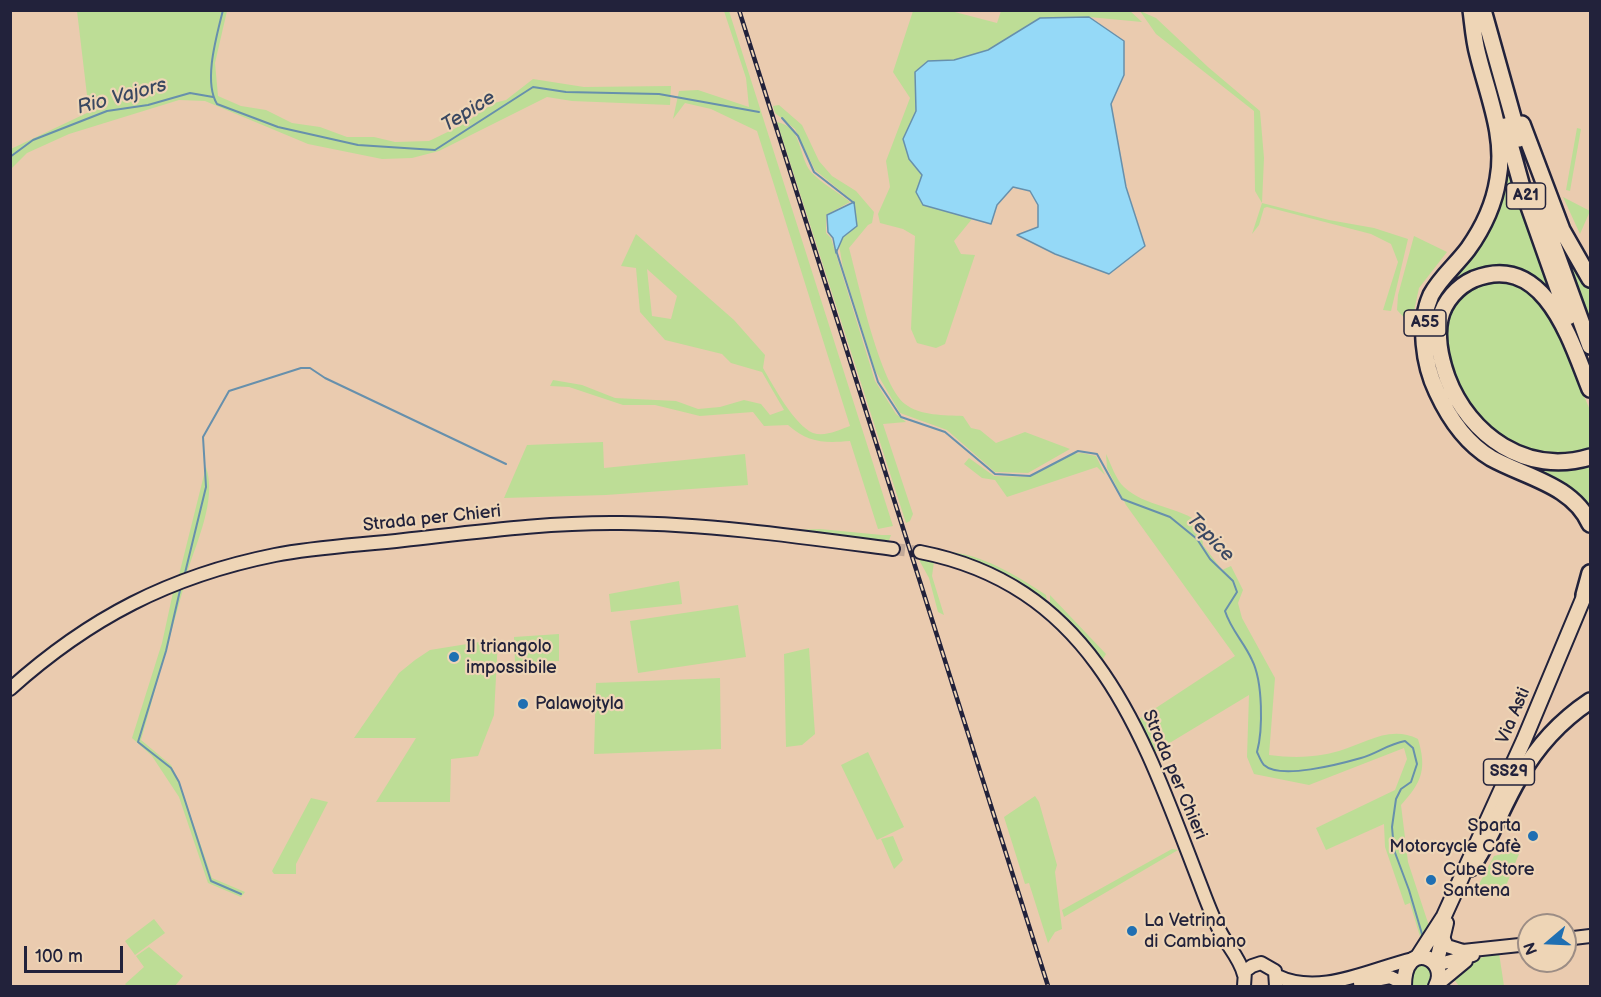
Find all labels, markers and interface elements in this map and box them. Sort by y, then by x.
water label: Rio Vajors [75,74,169,120]
water label: Tepice [438,86,500,138]
road number: A21 [1506,183,1546,209]
road number: A55 [1404,310,1446,336]
street label: Strada per Chieri [362,501,502,537]
water label: Tepice [1181,508,1239,568]
place label: Il triangolo impossibile [466,636,557,678]
marker: Il triangolo impossibile [447,650,461,664]
street label: Via Asti [1492,684,1536,748]
place label: Palawojtyla [535,693,624,715]
marker: Palawojtyla [516,697,530,711]
street label: Strada per Chieri [1137,707,1211,843]
road number: SS29 [1484,759,1534,785]
place label: Sparta Motorcycle Cafè [1389,815,1521,858]
marker: Sparta Motorcycle Cafè [1526,829,1540,843]
place label: Cube Store Santena [1443,859,1534,902]
marker: Cube Store Santena [1424,873,1438,887]
place label: La Vetrina di Cambiano [1144,910,1246,952]
north arrow [1517,913,1577,973]
marker: La Vetrina di Cambiano [1125,924,1139,938]
scale bar [27,934,126,972]
text: N [1520,940,1542,957]
text: 100 m [35,946,83,967]

